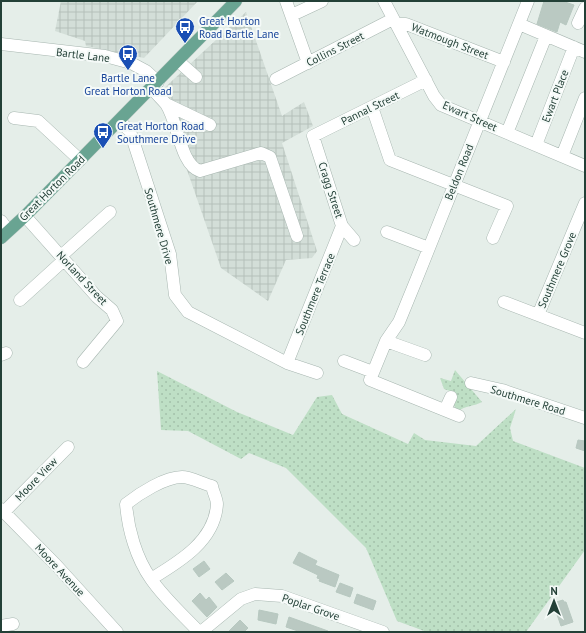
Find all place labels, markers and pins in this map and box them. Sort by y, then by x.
place label: Great Horton Road Bartle Lane [199,14,280,41]
bus stop icon: Great Horton Road Bartle Lane [174,16,196,44]
bus stop icon: Bartle Lane Great Horton Road [117,43,139,71]
place label: Bartle Lane Great Horton Road [84,71,172,98]
place label: Great Horton Road Southmere Drive [117,119,204,146]
bus stop icon: Great Horton Road Southmere Drive [92,121,114,149]

